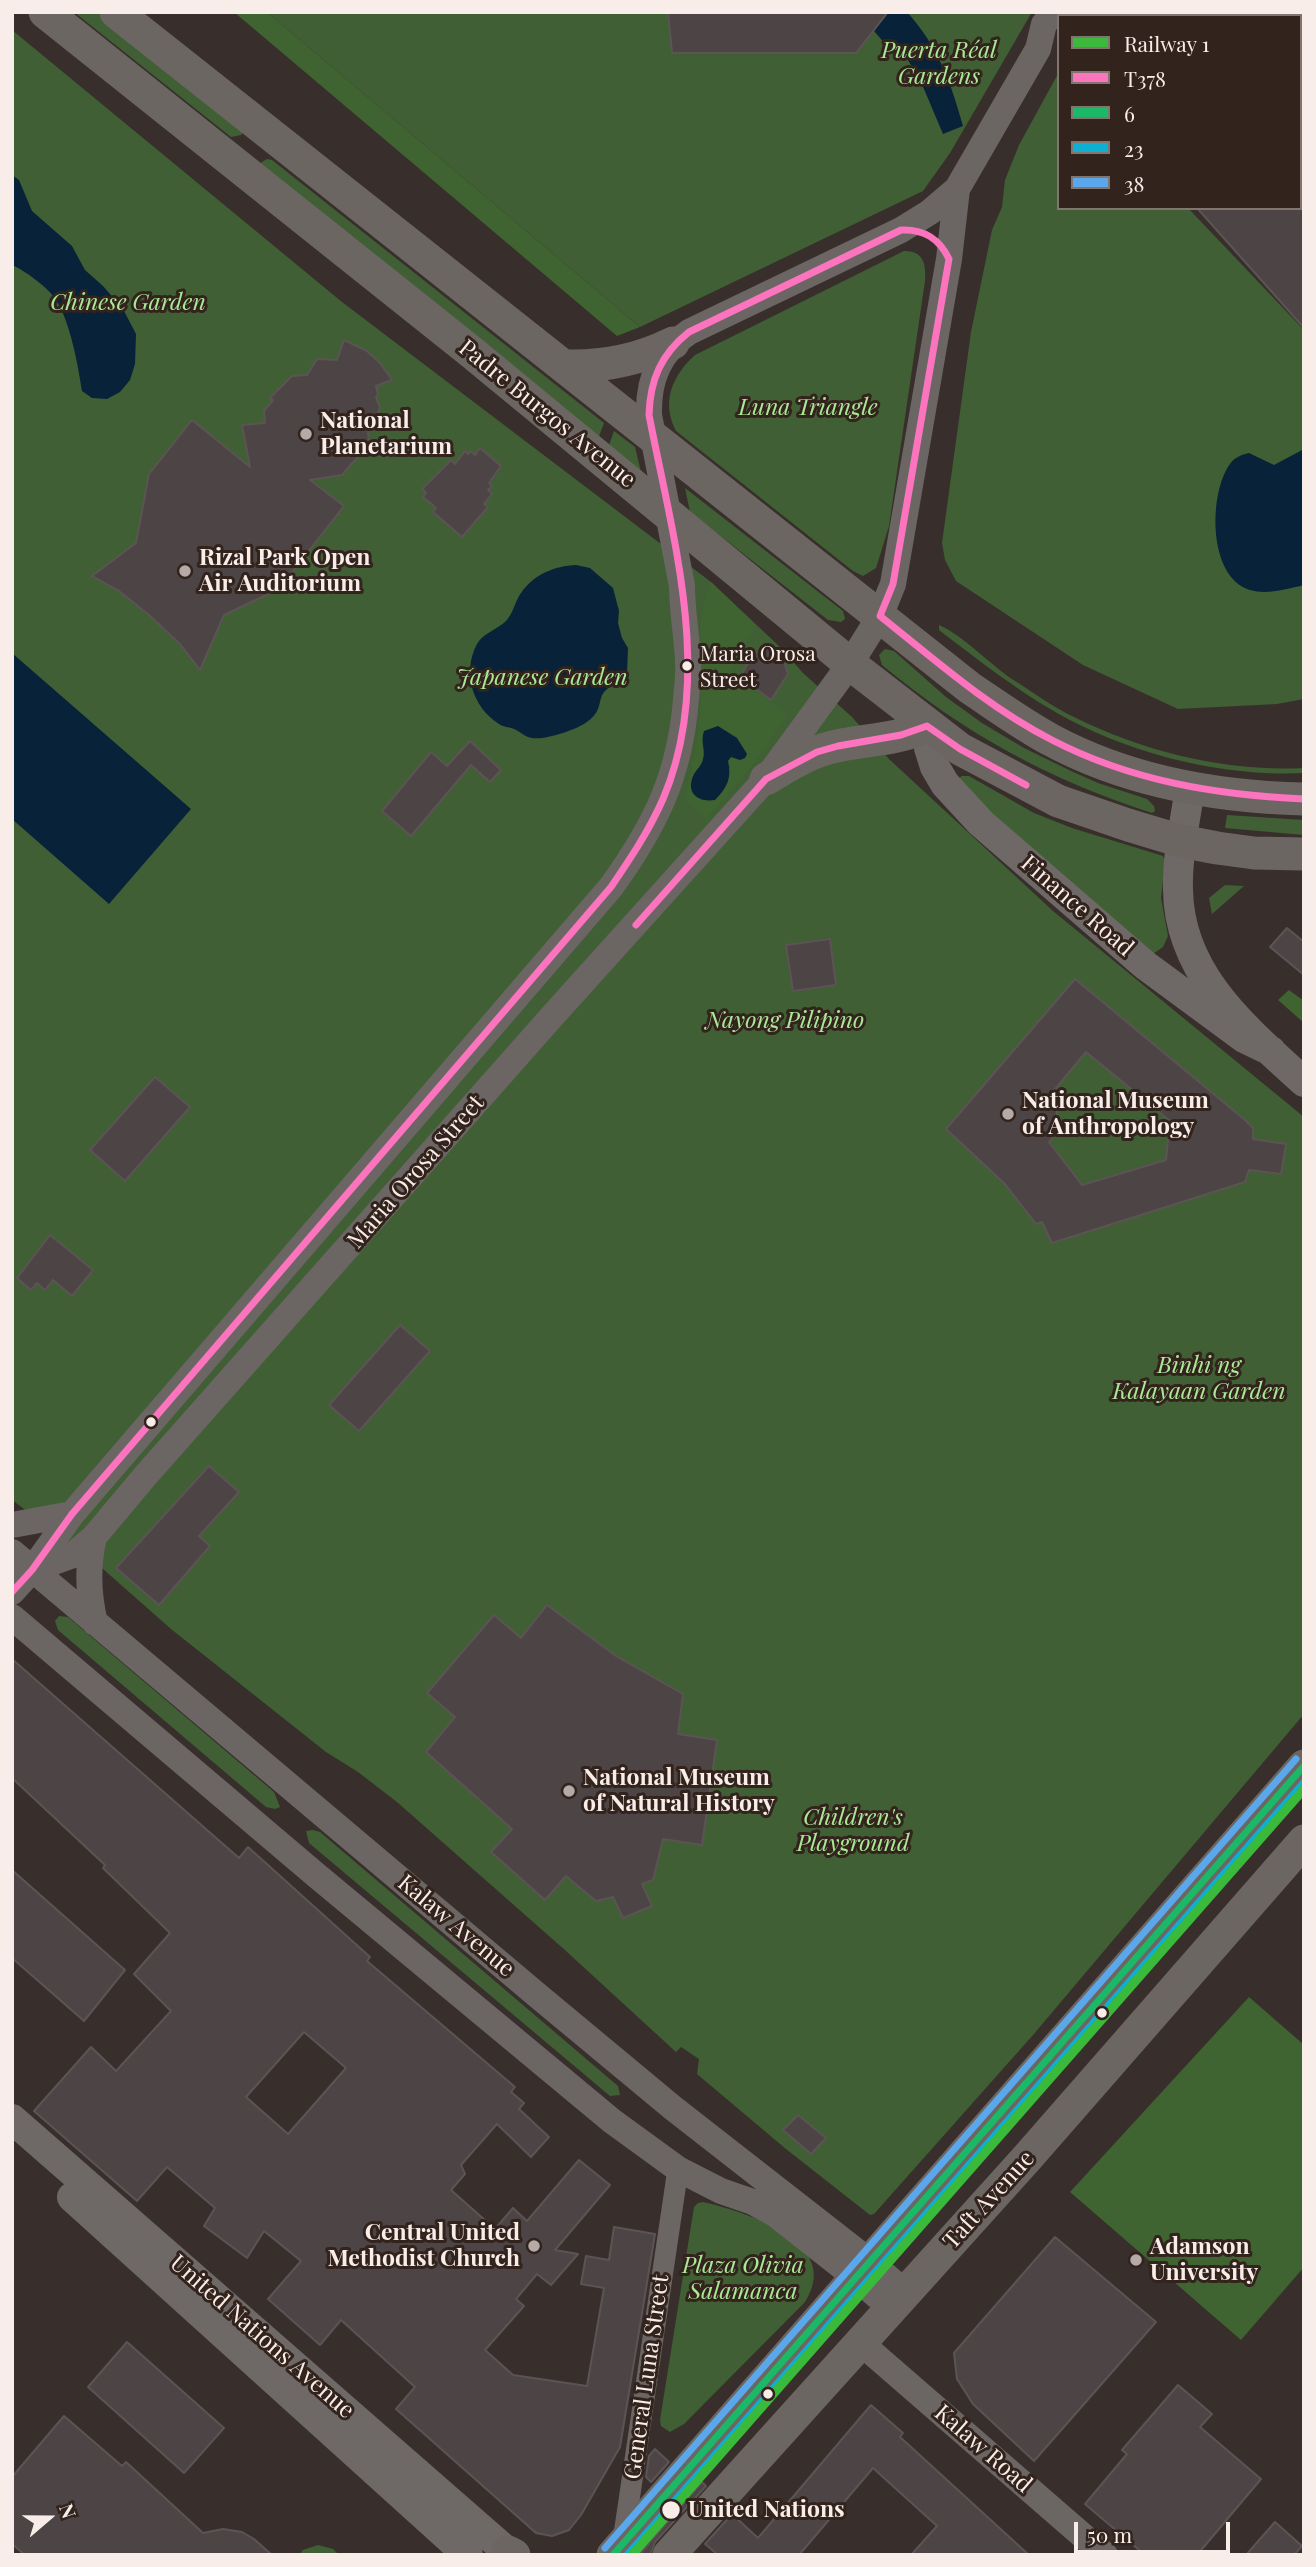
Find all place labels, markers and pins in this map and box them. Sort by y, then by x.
place label: National Planetarium [320,407,452,461]
marker: National Planetarium [298,426,314,442]
place label: Rizal Park Open Air Auditorium [199,544,370,598]
marker: Rizal Park Open Air Auditorium [177,563,193,579]
place label: Maria Orosa Street [700,641,816,691]
marker: Maria Orosa Street [680,659,694,673]
place label: National Museum of Anthropology [1022,1087,1209,1141]
marker: National Museum of Anthropology [1000,1106,1016,1122]
unlabelled marker [144,1415,158,1429]
place label: National Museum of Natural History [583,1764,775,1818]
marker: National Museum of Natural History [561,1783,577,1799]
unlabelled marker [1095,2006,1109,2020]
place label: Central United Methodist Church [327,2219,520,2273]
place label: Adamson University [1150,2233,1258,2287]
marker: Central United Methodist Church [526,2238,542,2254]
marker: Adamson University [1128,2252,1144,2268]
unlabelled marker [761,2387,775,2401]
place label: United Nations [688,2496,845,2524]
marker: United Nations [660,2499,682,2521]

